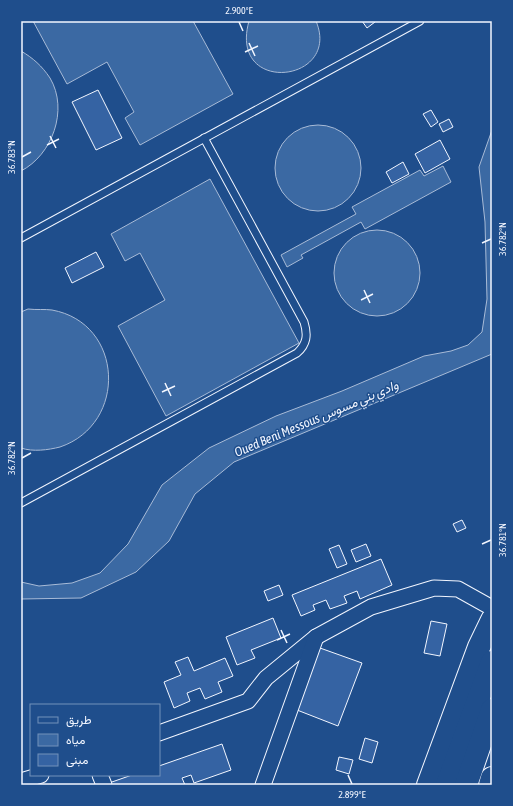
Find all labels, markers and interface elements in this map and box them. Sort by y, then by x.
text: 2.900°E [225,5,254,16]
text: 36.783°N [6,140,17,174]
text: 36.782°N [497,222,508,256]
water label: Oued Beni Messous وادي بني مسوس [232,377,402,463]
text: 36.782°N [6,441,17,475]
text: 36.781°N [497,523,508,557]
legend [30,704,160,776]
text: طريق [66,713,92,728]
text: مياه [66,733,85,747]
text: مبنى [66,753,88,768]
text: 2.899°E [338,789,367,800]

